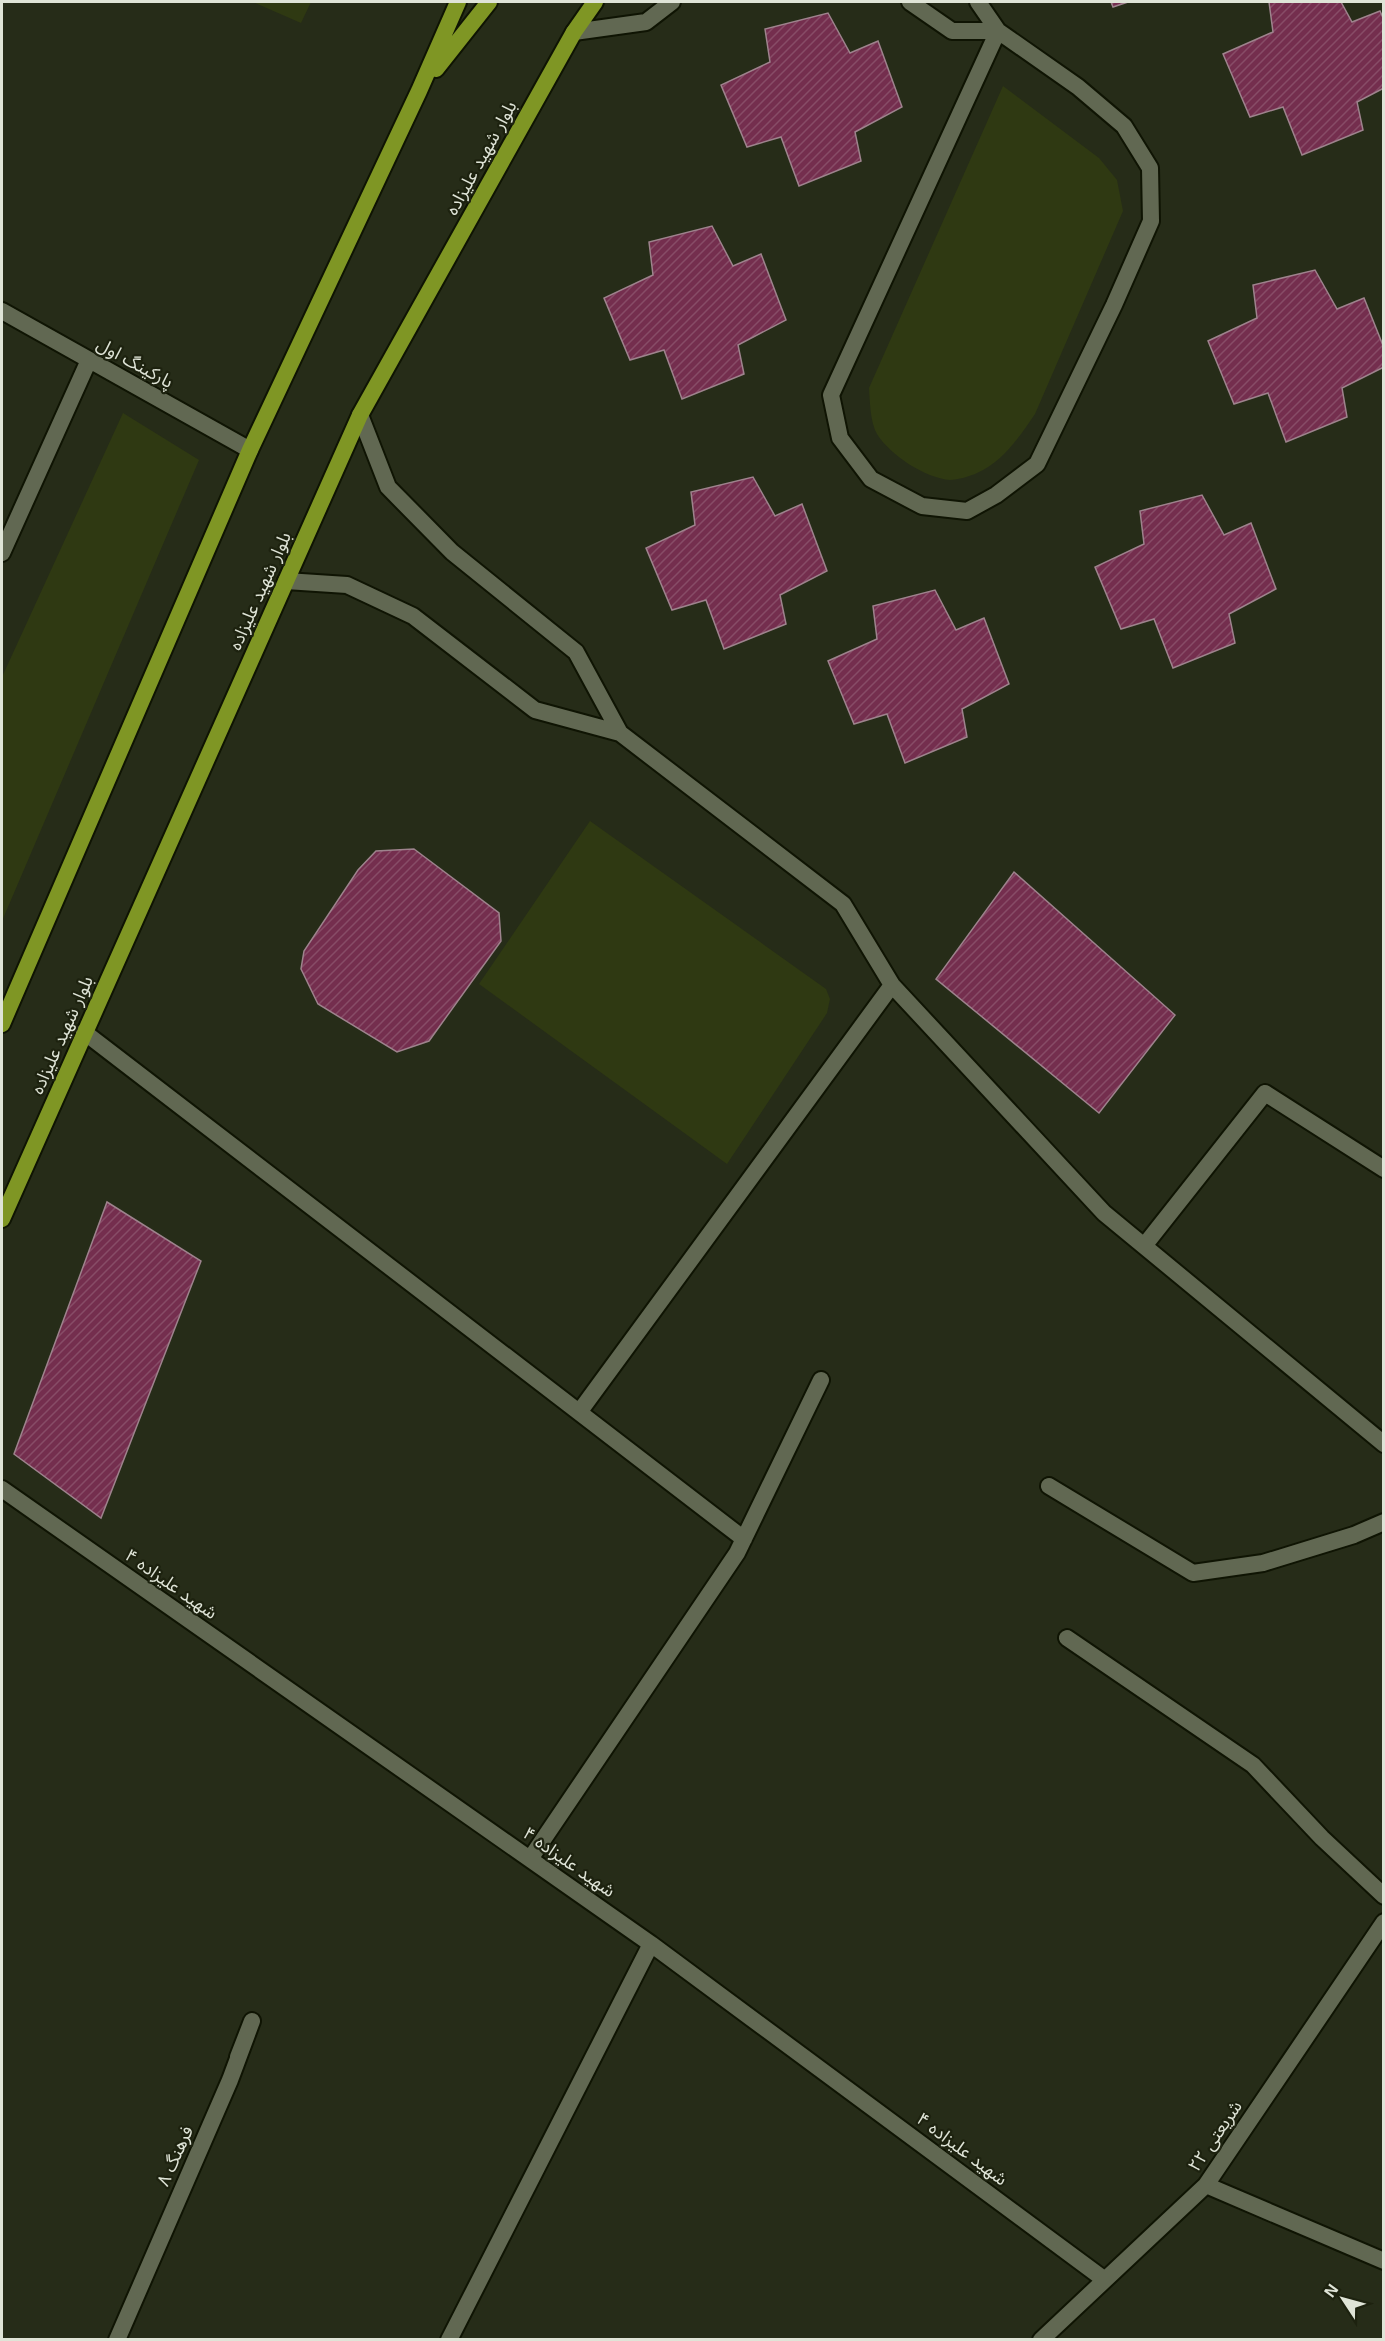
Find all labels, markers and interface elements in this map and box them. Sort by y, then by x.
street label: بلوار شهید علیزاده [441,98,521,219]
street label: پارکینگ اول [93,334,177,393]
street label: بلوار شهید علیزاده [225,529,296,654]
street label: بلوار شهید علیزاده [27,973,98,1098]
street label: شهید علیزاده ۴ [121,1545,221,1624]
street label: شهید علیزاده ۴ [519,1823,619,1902]
street label: شریعتی ۲۲ [1184,2097,1247,2176]
street label: شهید علیزاده ۴ [912,2109,1011,2190]
street label: فرهنگ ۸ [153,2123,198,2190]
north arrow [1313,2269,1373,2329]
text: N [1321,2281,1342,2300]

